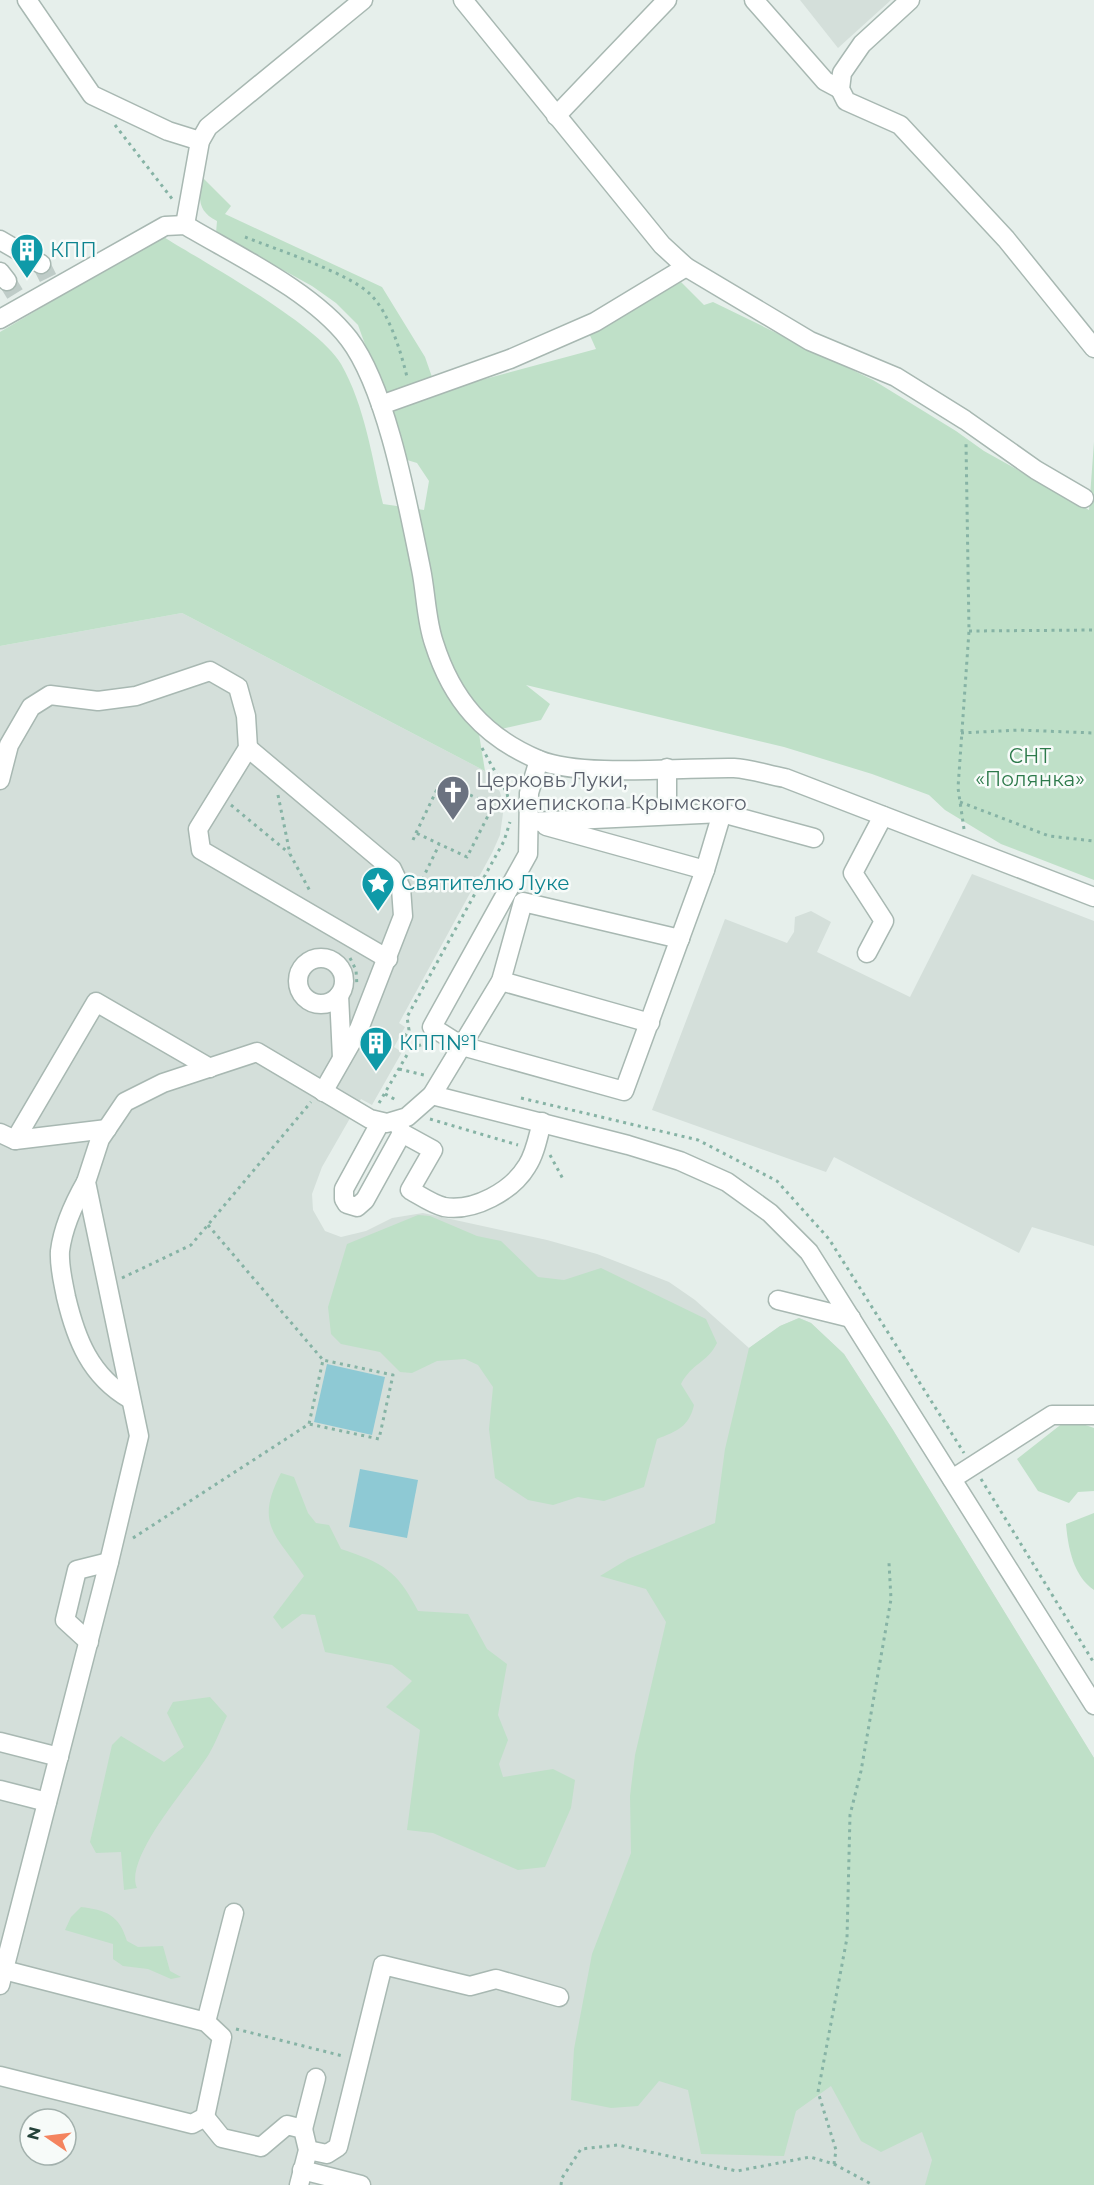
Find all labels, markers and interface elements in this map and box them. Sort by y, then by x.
building icon: КПП [9,232,45,279]
place label: КПП [50,238,97,262]
park label: СНТ «Полянка» [975,744,1085,791]
place label: Церковь Луки, архиепископа Крымского [476,768,747,815]
church icon: Церковь Луки, архиепископа Крымского [435,774,471,821]
place icon: Святителю Луке [360,865,396,912]
place label: Святителю Луке [401,871,570,895]
building icon: КПП№1 [358,1025,394,1072]
place label: КПП№1 [399,1031,477,1055]
north arrow [18,2107,78,2167]
text: N [23,2125,45,2142]

